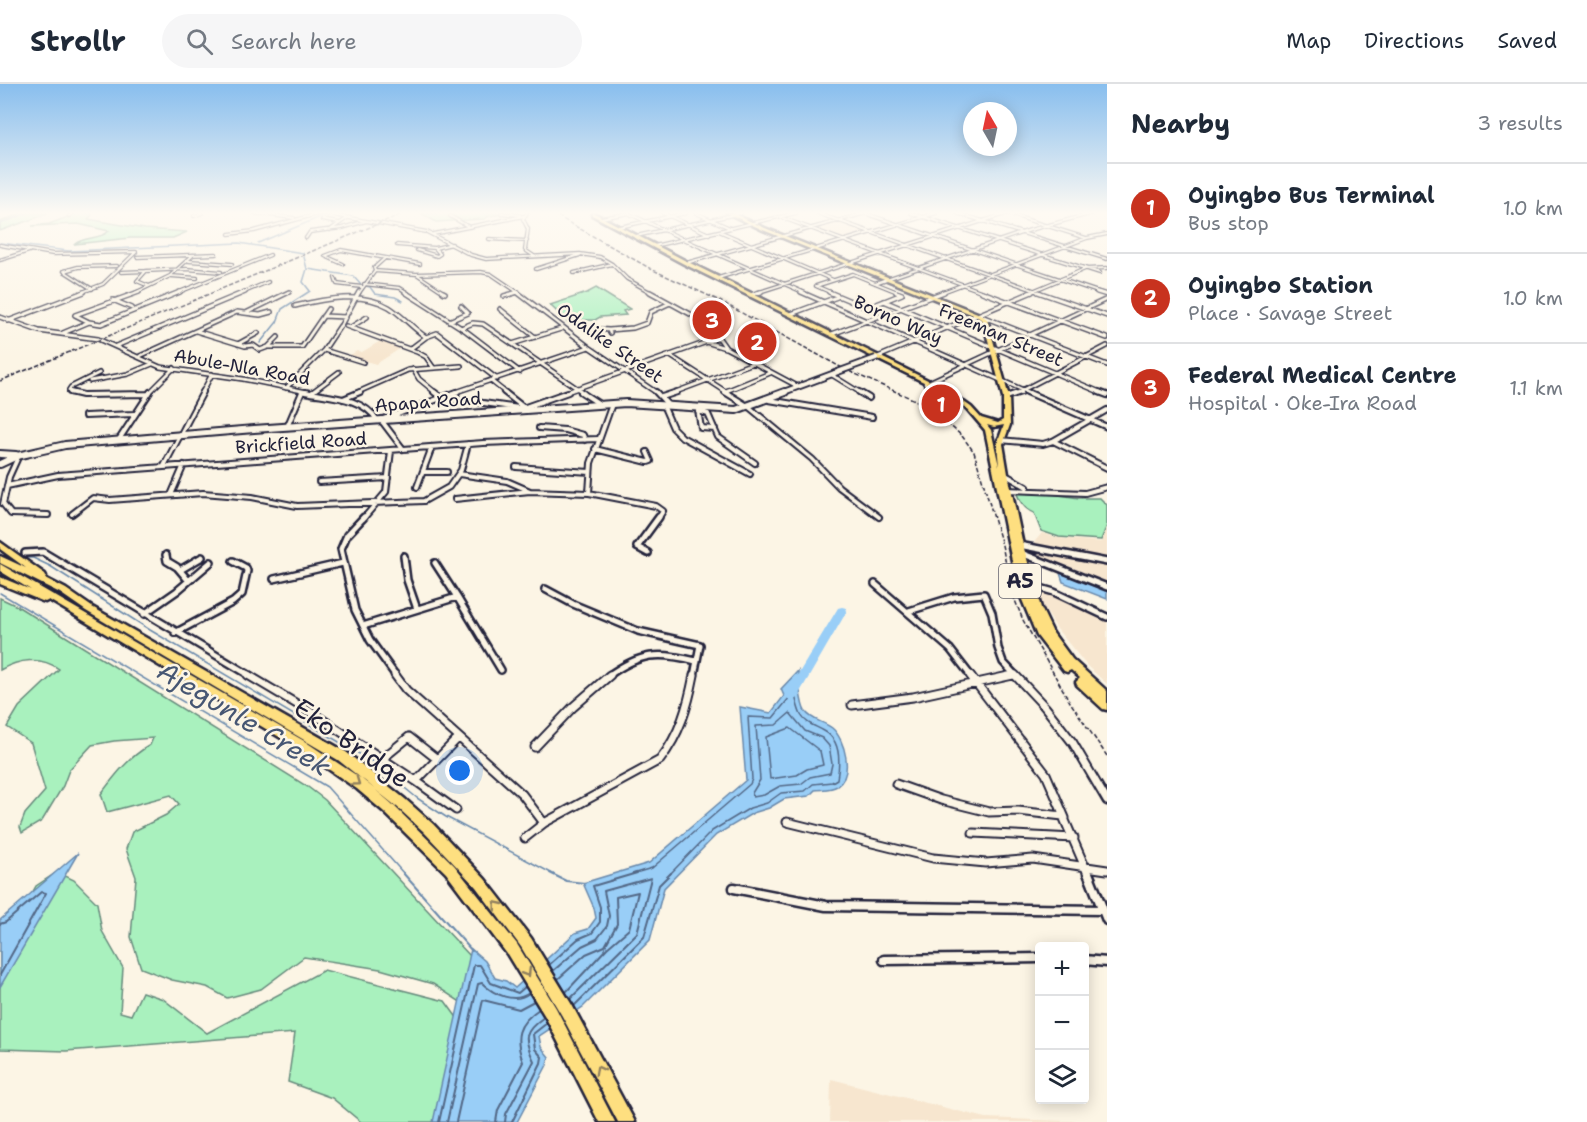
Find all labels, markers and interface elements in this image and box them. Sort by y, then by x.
search box [162,14,582,68]
text: Strollr [30,22,126,60]
icon: search [183,25,216,58]
text: Search here [231,27,357,56]
text: Map [1286,27,1331,55]
text: Directions [1364,27,1464,55]
text: Saved [1497,27,1557,55]
north arrow [963,102,1017,156]
text: Nearby [1131,106,1230,141]
text: 3 results [1477,110,1563,136]
text: Oyingbo Bus Terminal [1188,181,1435,210]
text: 1 [1146,195,1155,221]
text: 1.0 km [1503,195,1563,221]
text: Bus stop [1188,210,1269,236]
text: Oyingbo Station [1188,271,1373,300]
text: 2 [1144,285,1158,311]
text: 1.0 km [1503,285,1563,311]
street label: Borno Way [850,290,946,350]
street label: Odalike Street [552,297,668,389]
pin: 3 [692,298,732,342]
street label: Freeman Street [935,298,1067,372]
text: Place · Savage Street [1188,300,1392,326]
pin: 2 [738,320,777,364]
street label: Abule-Nla Road [172,343,312,391]
text: Federal Medical Centre [1188,361,1457,390]
text: 3 [1144,375,1158,401]
text: 1.1 km [1509,375,1563,401]
pin: 1 [922,382,960,426]
street label: Apapa Road [374,386,482,418]
text: Hospital · Oke-Ira Road [1188,390,1417,416]
street label: Brickfield Road [234,426,368,460]
road number: A5 [999,564,1041,598]
water label: Ajegunle Creek [151,652,338,785]
street label: Eko Bridge [287,690,417,795]
your location [445,756,474,785]
one-way arrow [349,775,360,786]
one-way arrow [493,901,504,912]
map controls [1035,942,1089,1104]
button: + [1035,942,1089,996]
one-way arrow [519,967,531,977]
button: − [1035,996,1089,1050]
button: layers [1035,1050,1089,1104]
one-way arrow [595,1066,606,1077]

